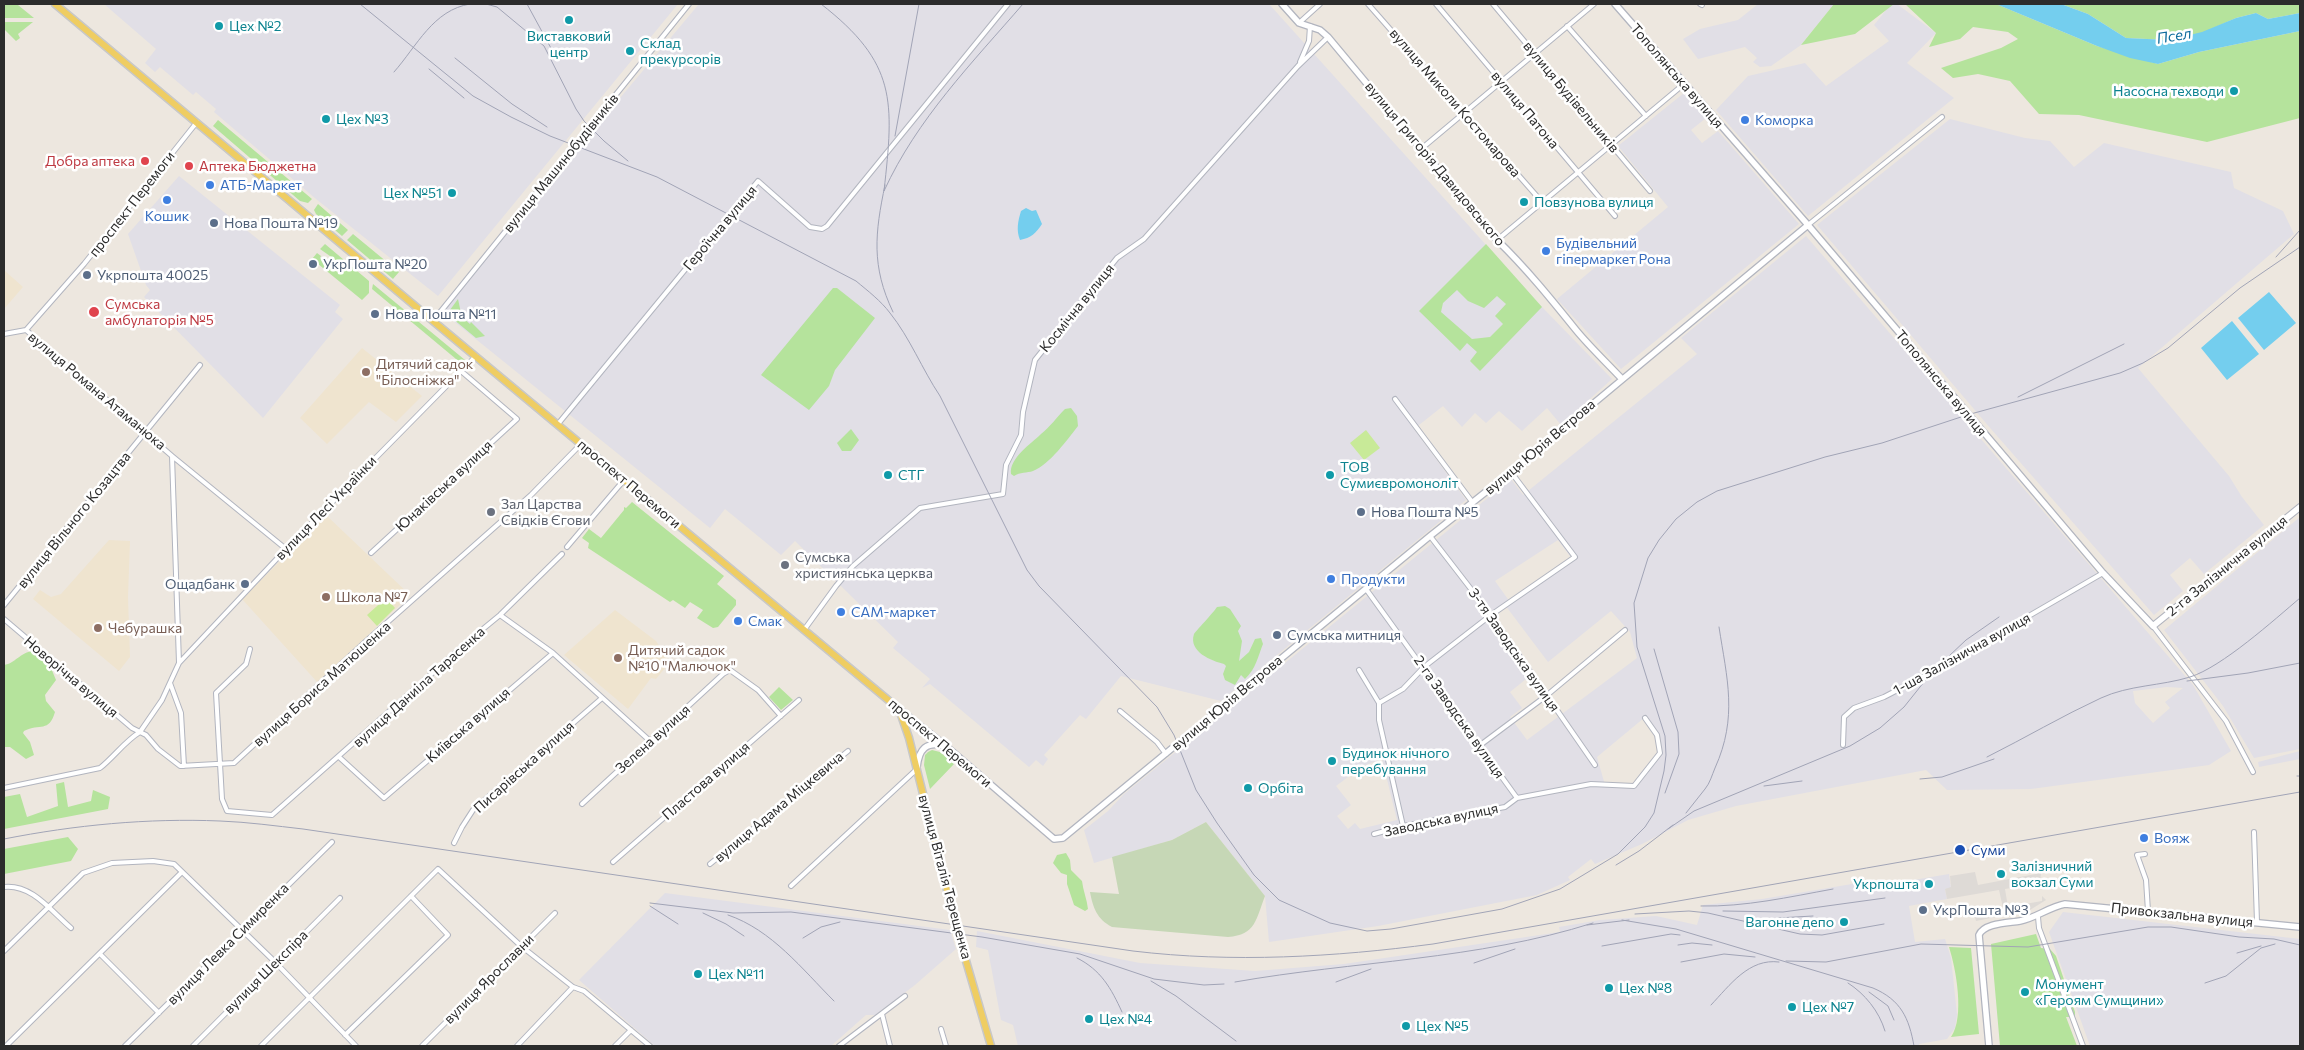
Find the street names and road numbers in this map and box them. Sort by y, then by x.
street label: Тополянська вулиця [1627,20,1727,132]
street label: вулиця Миколи Костомарова [1386,25,1524,181]
street label: вулиця Будівельників [1520,38,1622,156]
street label: вулиця Патона [1488,68,1562,152]
street label: вулиця Григорія Давидовського [1361,78,1509,250]
street label: вулиця Машинобудівників [500,90,622,236]
street label: проспект Перемоги [86,148,178,260]
street label: Героїчна вулиця [680,182,760,274]
street label: Космічна вулиця [1036,260,1118,356]
street label: Тополянська вулиця [1892,327,1990,439]
street label: вулиця Романа Атаманюка [25,328,169,454]
street label: вулиця Юрія Вєтрова [1481,396,1599,498]
street label: проспект Перемоги [574,436,684,532]
street label: Юнаківська вулиця [392,437,496,535]
street label: вулиця Вільного Козацтва [14,448,134,592]
street label: вулиця Лесі Українки [272,452,380,564]
street label: 2-га Залізнична вулиця [2163,512,2291,620]
street label: 3-тя Заводська вулиця [1465,585,1563,715]
street label: 1-ша Залізнична вулиця [1890,609,2034,699]
street label: вулиця Бориса Матюшенка [250,618,394,750]
street label: вулиця Даниіла Тарасенка [350,623,488,751]
street label: Новорічна вулиця [21,633,121,721]
street label: вулиця Юрія Вєтрова [1168,652,1286,754]
street label: 2-га Заводська вулиця [1410,652,1508,782]
street label: Київська вулиця [423,684,513,766]
street label: проспект Перемоги [885,695,995,791]
street label: Зелена вулиця [612,701,694,777]
street label: Писарівська вулиця [470,718,578,816]
street label: Пластова вулиця [659,738,753,824]
street label: вулиця Адама Міцкевича [711,748,847,866]
street label: вулиця Віталія Терещенка [915,793,975,961]
street label: Заводська вулиця [1382,800,1500,840]
street label: вулиця Левка Симиренка [164,880,292,1008]
street label: Привокзальна вулиця [2110,899,2254,931]
street label: вулиця Шекспіра [221,927,311,1017]
street label: вулиця Ярославни [441,931,537,1027]

